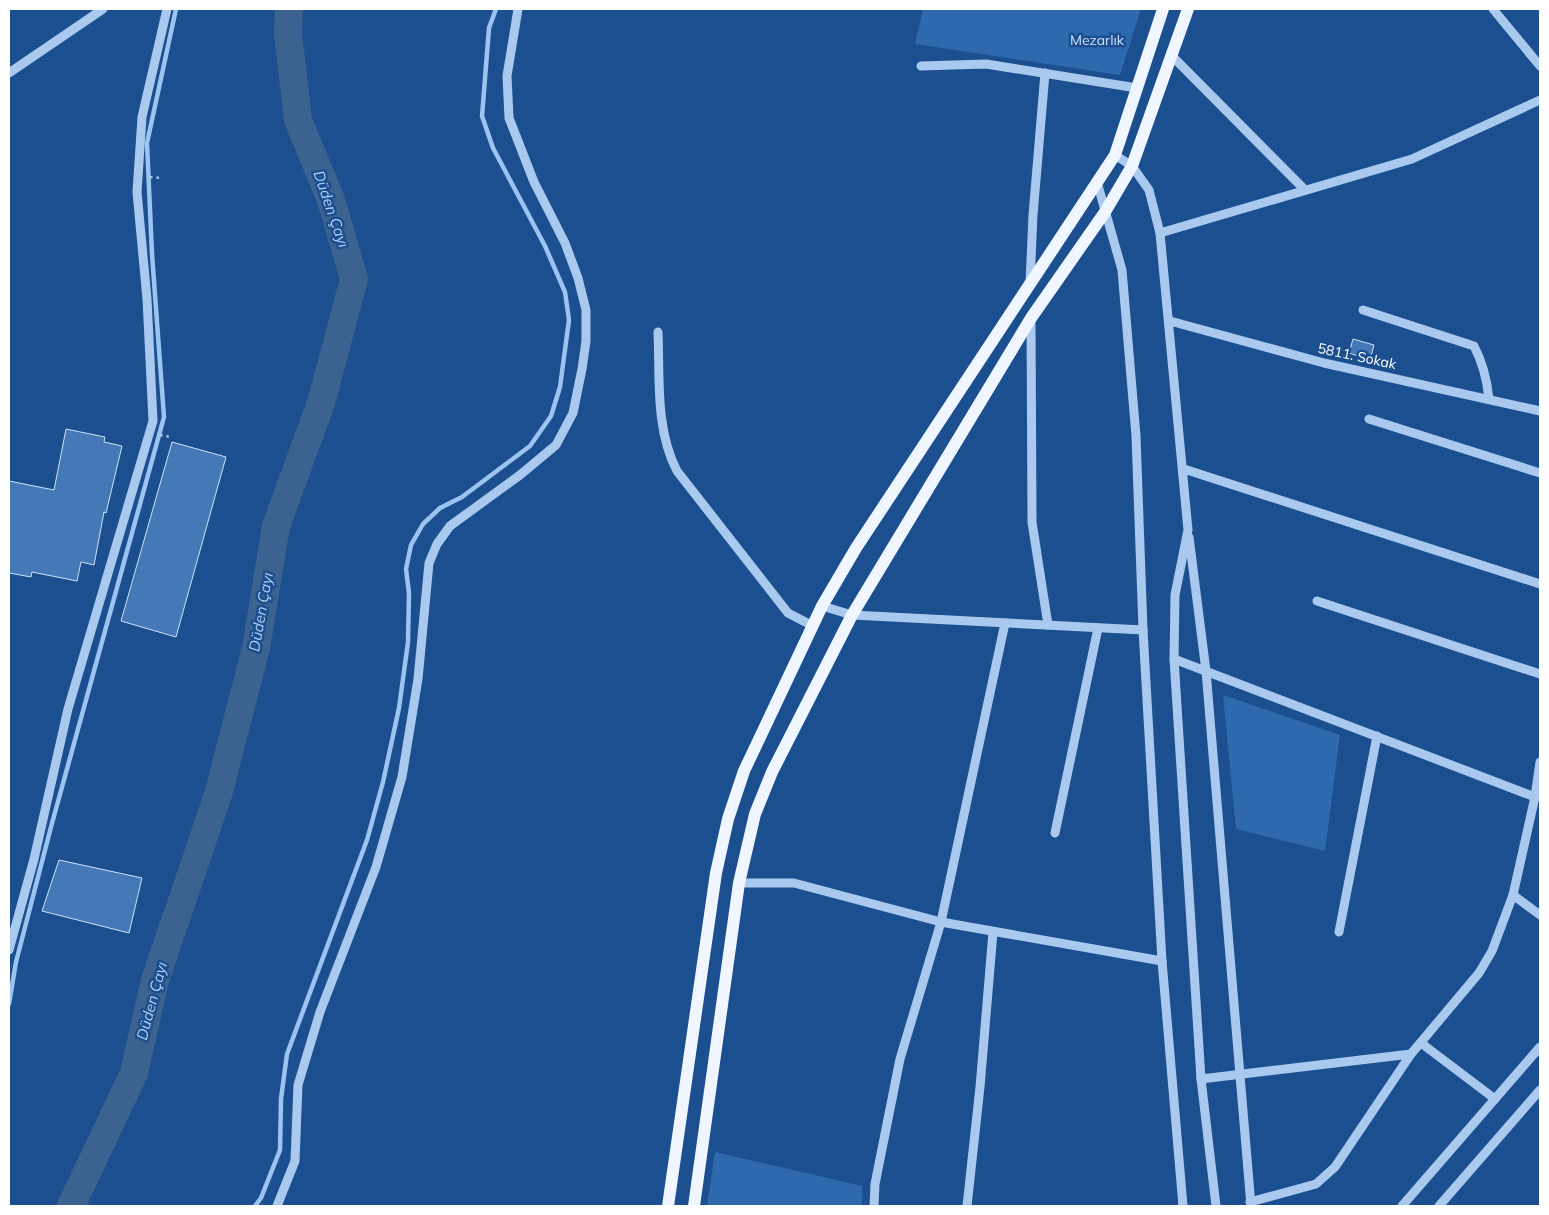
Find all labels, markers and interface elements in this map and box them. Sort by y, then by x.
park label: Mezarlık [1070,31,1125,49]
water label: Düden Çayı [309,168,354,250]
street label: 5811. Sokak [1316,339,1399,373]
water label: Düden Çayı [244,571,277,653]
water label: Düden Çayı [132,960,171,1042]

